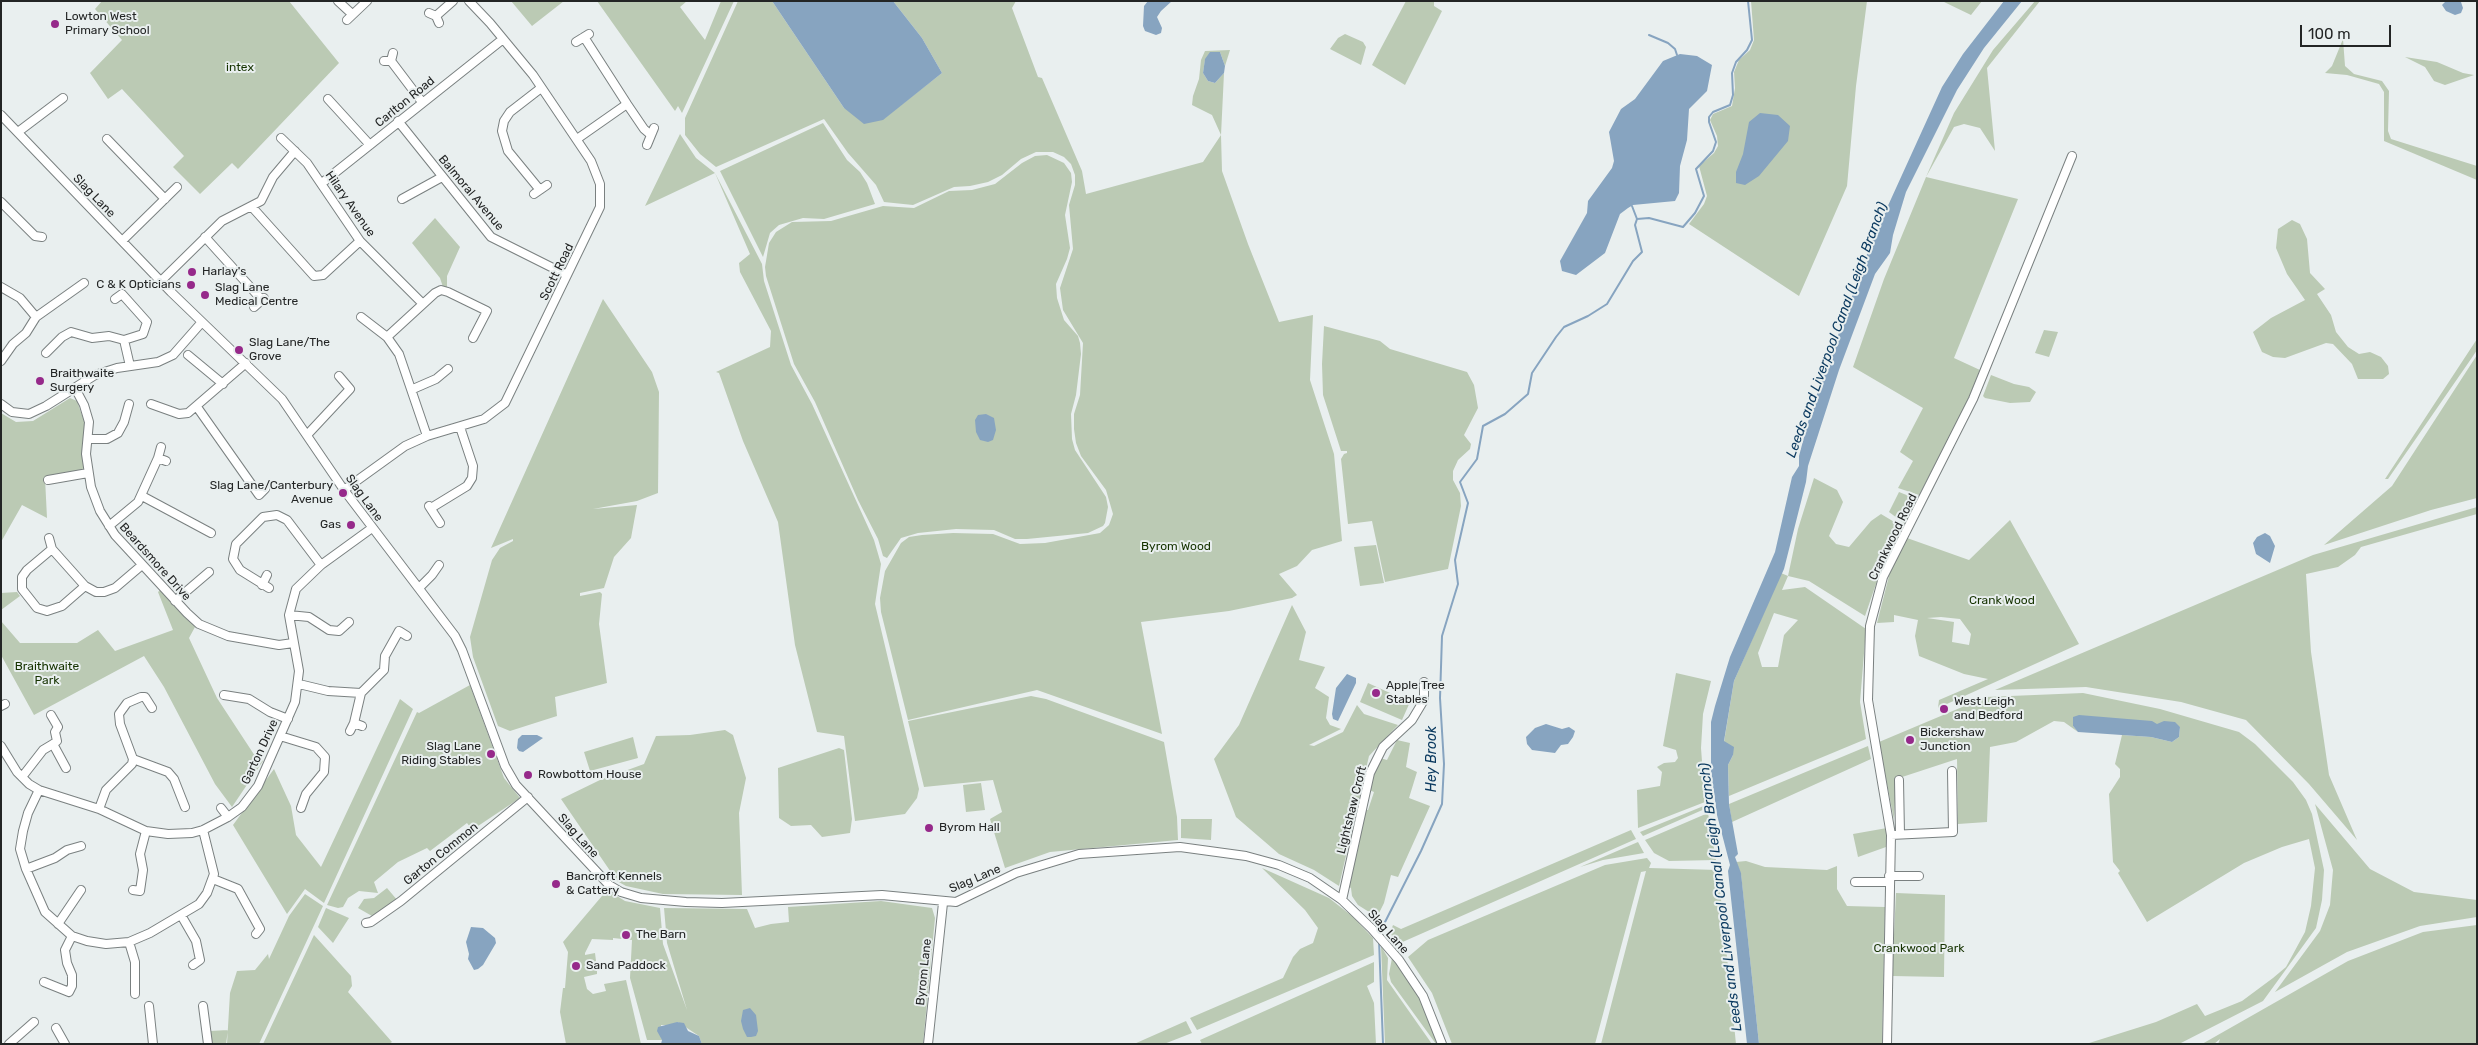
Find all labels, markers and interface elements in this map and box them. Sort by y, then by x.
place label: Lowton West Primary School [65,10,150,38]
scale bar [2303,15,2394,47]
marker: Lowton West Primary School [49,18,61,30]
text: 100 m [2308,25,2350,43]
park label: intex [226,61,254,75]
street label: Carlton Road [372,74,438,130]
street label: Balmoral Avenue [435,152,507,234]
street label: Hilary Avenue [322,168,378,240]
street label: Slag Lane [70,171,118,221]
water label: Leeds and Liverpool Canal (Leigh Branch) [1783,200,1891,460]
street label: Scott Road [537,241,577,303]
place label: Harlay's [202,265,246,279]
marker: Harlay's [186,266,198,278]
place label: C & K Opticians [96,278,181,292]
marker: C & K Opticians [185,279,197,291]
place label: Slag Lane Medical Centre [215,281,298,309]
marker: Slag Lane Medical Centre [199,289,211,301]
place label: Slag Lane/The Grove [249,336,330,364]
marker: Slag Lane/The Grove [233,344,245,356]
place label: Braithwaite Surgery [50,367,114,395]
marker: Braithwaite Surgery [34,375,46,387]
street label: Slag Lane [342,472,386,524]
place label: Slag Lane/Canterbury Avenue [210,479,333,507]
marker: Slag Lane/Canterbury Avenue [337,487,349,499]
street label: Crankwood Road [1866,491,1920,583]
place label: Gas [320,518,341,532]
marker: Gas [345,519,357,531]
street label: Beardsmore Drive [116,520,194,604]
park label: Byrom Wood [1141,540,1211,554]
park label: Crank Wood [1969,594,2035,608]
park label: Braithwaite Park [15,660,79,688]
place label: Apple Tree Stables [1386,679,1445,707]
marker: Apple Tree Stables [1370,687,1382,699]
place label: West Leigh and Bedford [1954,695,2023,723]
marker: West Leigh and Bedford [1938,703,1950,715]
street label: Garton Drive [239,717,281,787]
water label: Hey Brook [1424,726,1440,792]
place label: Bickershaw Junction [1920,726,1984,754]
marker: Bickershaw Junction [1904,734,1916,746]
place label: Slag Lane Riding Stables [401,740,481,768]
marker: Slag Lane Riding Stables [485,748,497,760]
water label: Leeds and Liverpool Canal (Leigh Branch) [1696,762,1746,1032]
street label: Lightshaw Croft [1334,765,1370,855]
place label: Rowbottom House [538,768,642,782]
marker: Rowbottom House [522,769,534,781]
street label: Slag Lane [554,811,602,861]
street label: Garton Common [401,820,481,888]
place label: Byrom Hall [939,821,1000,835]
marker: Byrom Hall [923,822,935,834]
street label: Slag Lane [947,862,1003,896]
place label: Bancroft Kennels & Cattery [566,870,662,898]
marker: Bancroft Kennels & Cattery [550,878,562,890]
street label: Slag Lane [1364,907,1412,957]
place label: The Barn [636,928,686,942]
marker: The Barn [620,929,632,941]
street label: Byrom Lane [913,938,935,1006]
park label: Crankwood Park [1874,942,1964,956]
place label: Sand Paddock [586,959,666,973]
marker: Sand Paddock [570,960,582,972]

